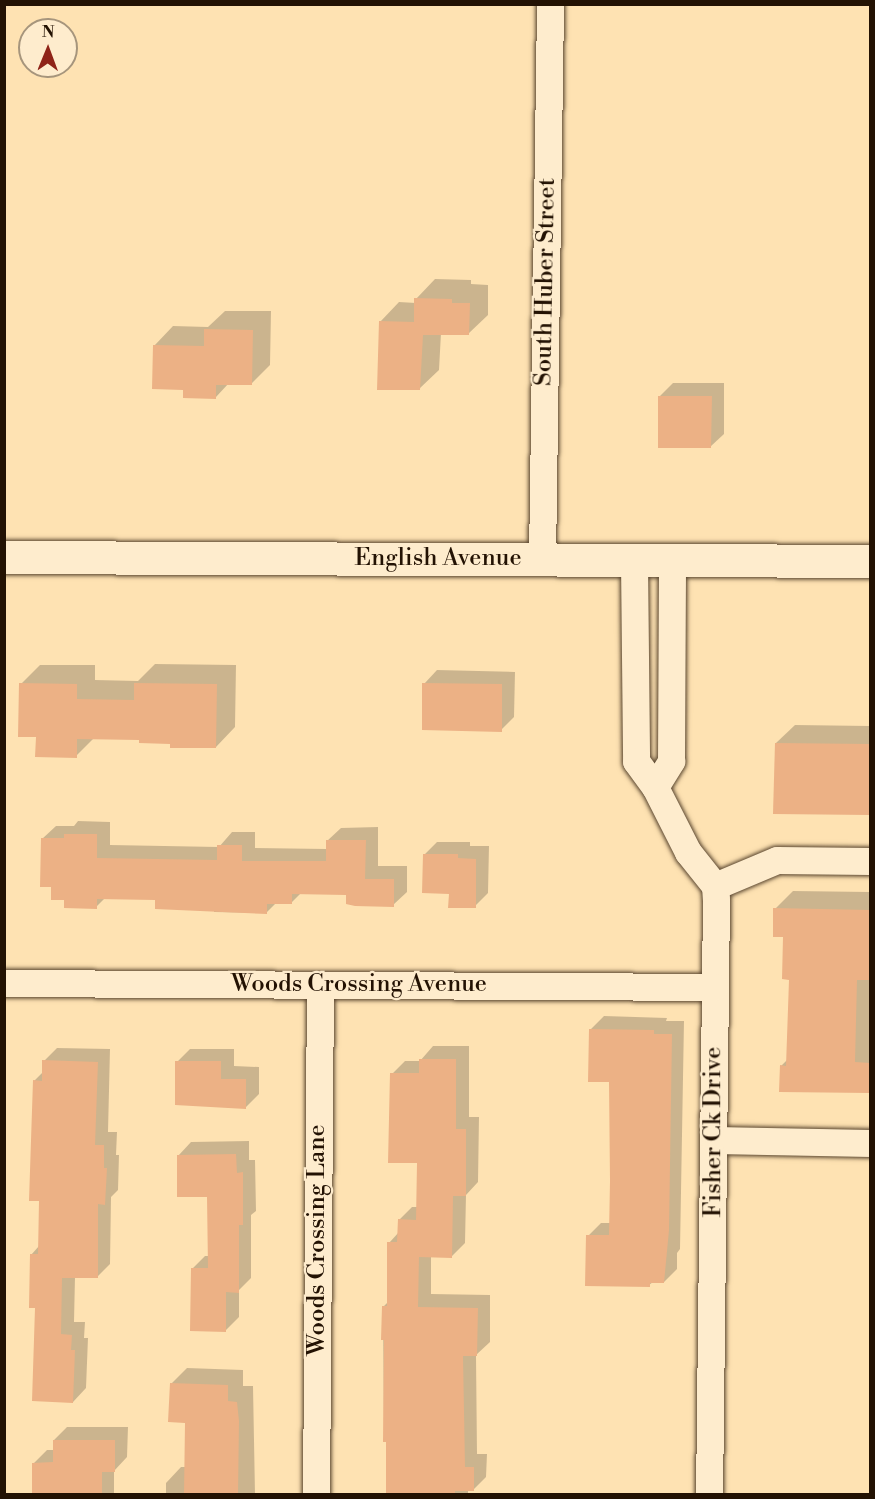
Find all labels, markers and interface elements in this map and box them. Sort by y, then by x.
north arrow [18,18,78,78]
text: N [42,22,55,42]
street label: South Huber Street [530,178,562,386]
street label: English Avenue [354,545,522,573]
street label: Woods Crossing Avenue [231,971,487,999]
street label: Fisher Ck Drive [700,1047,728,1217]
street label: Woods Crossing Lane [304,1124,332,1356]

